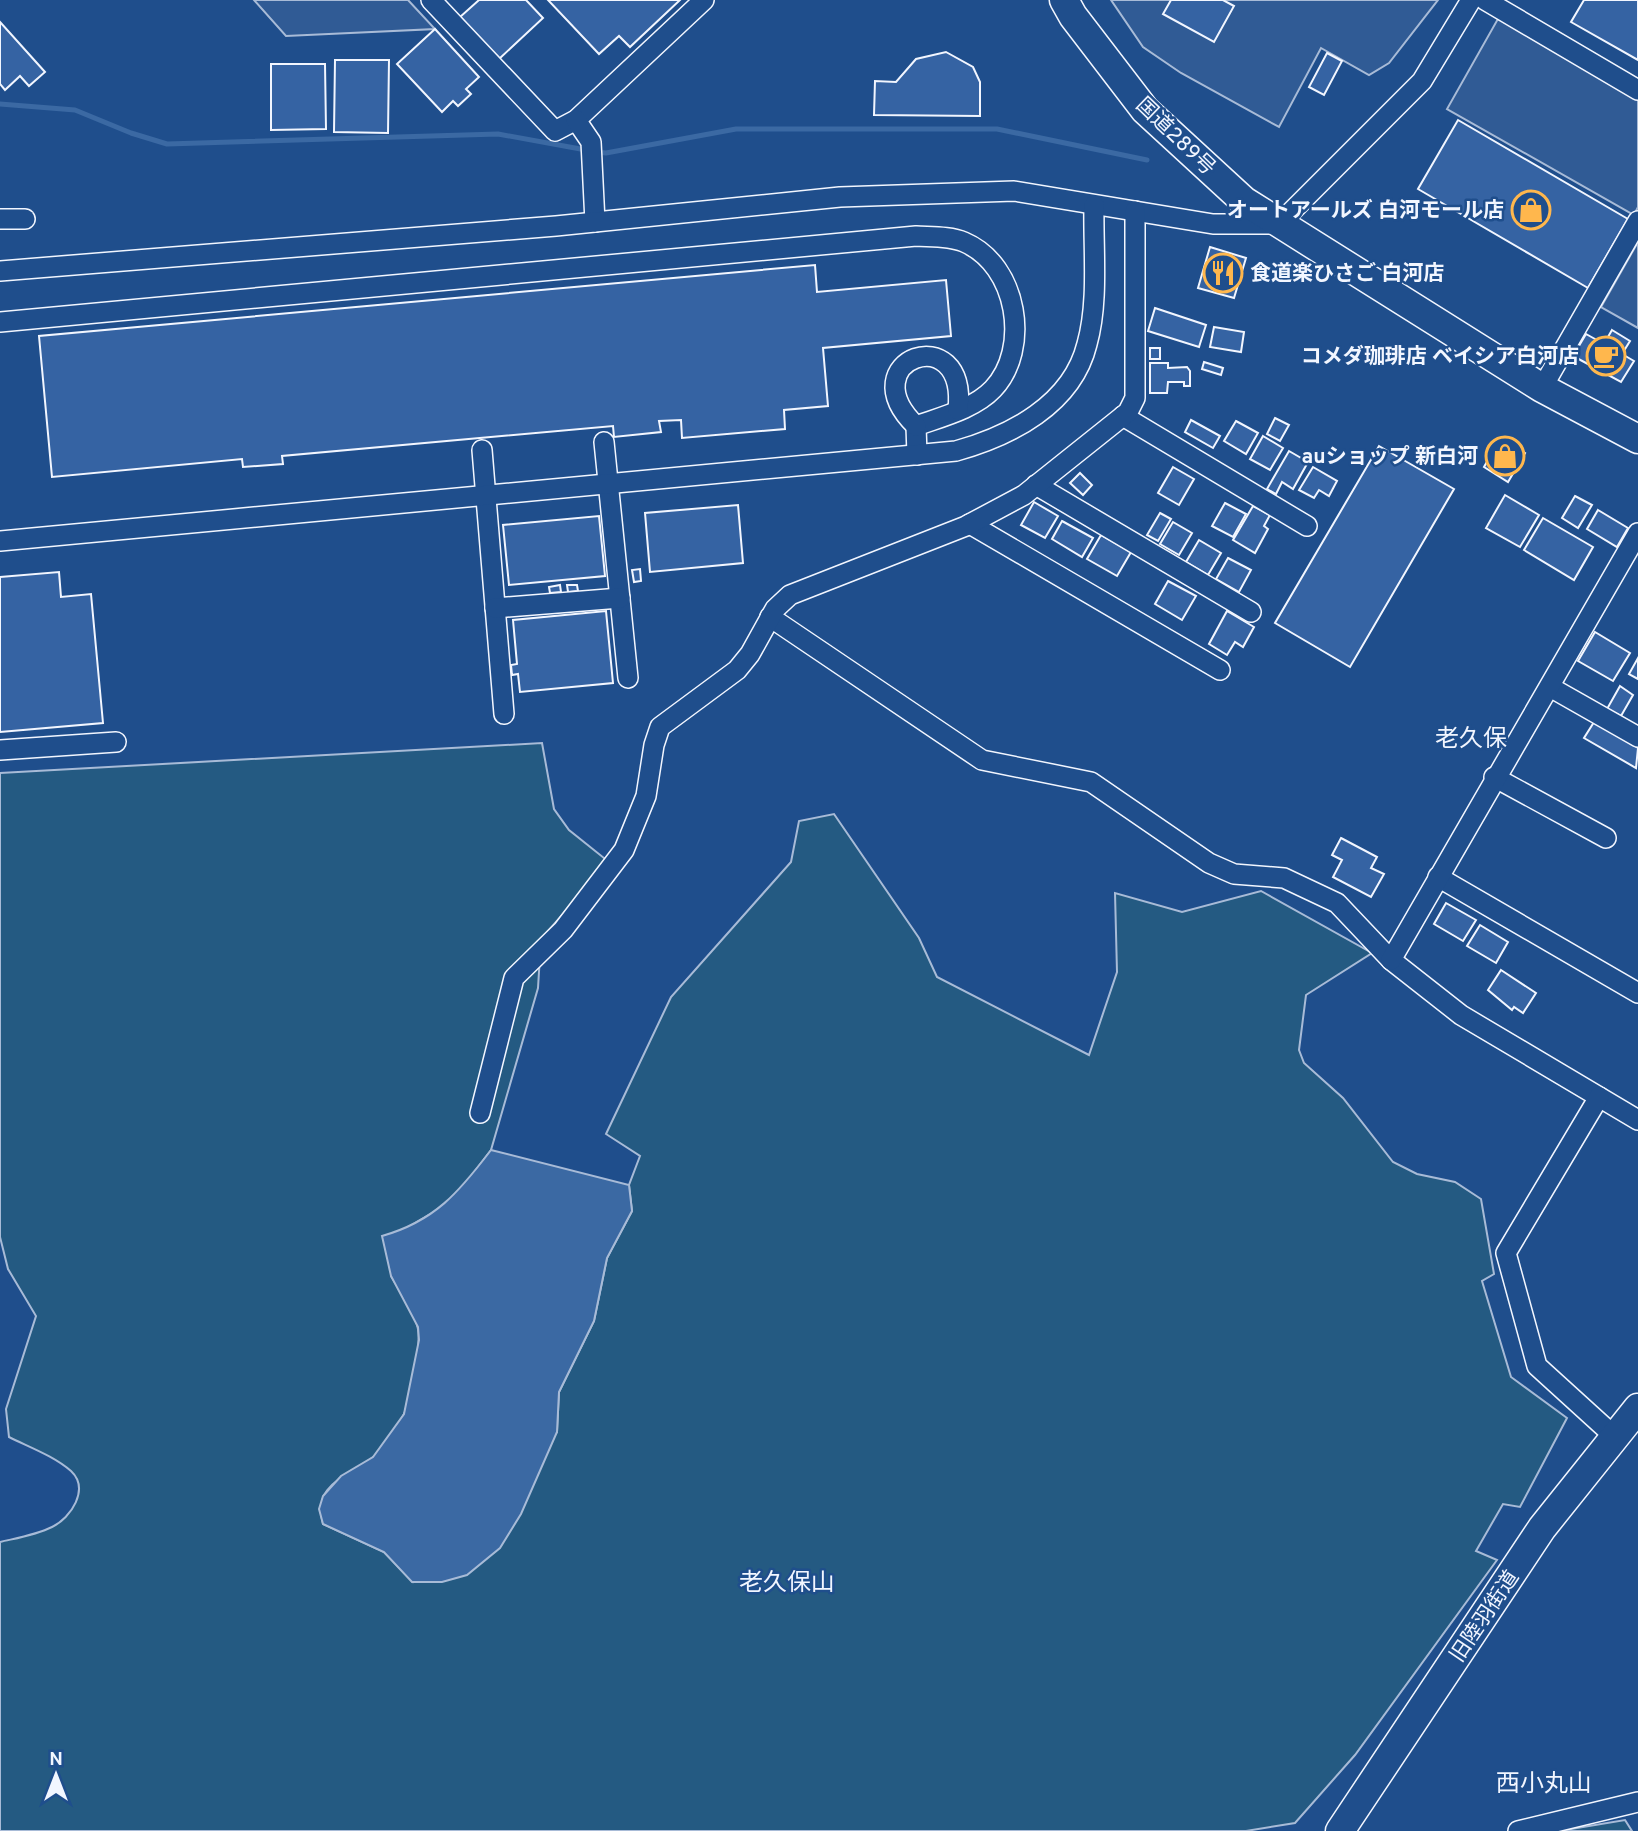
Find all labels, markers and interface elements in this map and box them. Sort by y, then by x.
street label: 国道289号 [1129,92,1221,182]
shop icon: オートアールズ 白河モール店 [1510,189,1552,231]
place label: オートアールズ 白河モール店 [1227,198,1504,225]
restaurant icon: 食道楽ひさご 白河店 [1202,252,1244,294]
place label: 食道楽ひさご 白河店 [1250,261,1444,288]
cafe icon: コメダ珈琲店 ベイシア白河店 [1585,335,1627,377]
place label: コメダ珈琲店 ベイシア白河店 [1301,344,1579,371]
shop icon: auショップ 新白河 [1484,435,1526,477]
place label: auショップ 新白河 [1302,444,1478,471]
district label: 老久保 [1435,725,1507,755]
street label: 旧陸羽街道 [1445,1566,1526,1668]
district label: 老久保山 [739,1569,835,1599]
north arrow [21,1740,91,1810]
text: N [49,1748,63,1772]
district label: 西小丸山 [1496,1770,1592,1800]

